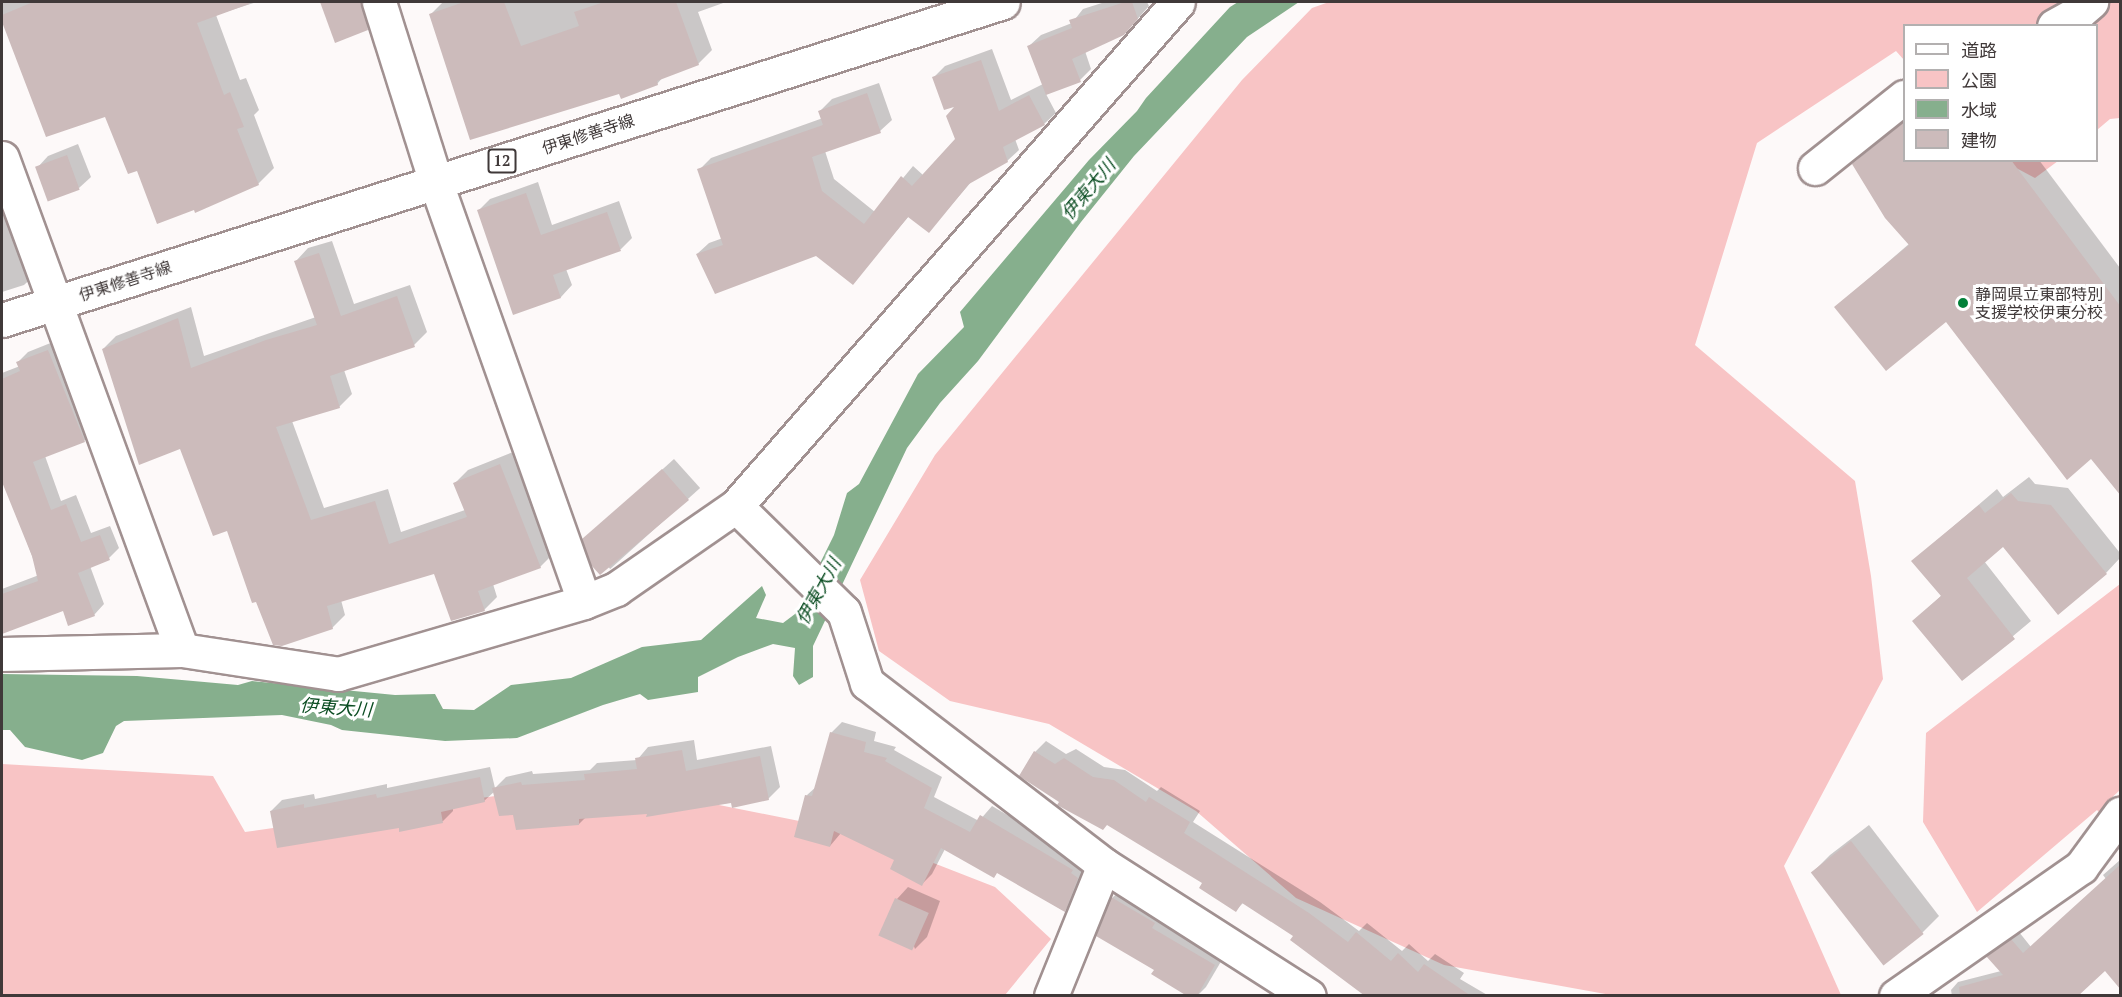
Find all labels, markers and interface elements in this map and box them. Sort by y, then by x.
legend [1903,24,2098,162]
text: 道路 [1961,38,1997,62]
text: 公園 [1961,68,1997,92]
text: 水域 [1961,98,1997,122]
street label: 伊東修善寺線 [539,110,637,158]
text: 建物 [1961,128,1997,152]
road number: 12 [487,149,517,173]
water label: 伊東大川 [1057,154,1119,224]
street label: 伊東修善寺線 [76,257,174,305]
place label: 静岡県立東部特別 支援学校伊東分校 [1975,284,2103,322]
marker: 静岡県立東部特別 支援学校伊東分校 [1956,296,1970,310]
water label: 伊東大川 [791,554,845,628]
water label: 伊東大川 [299,694,373,720]

